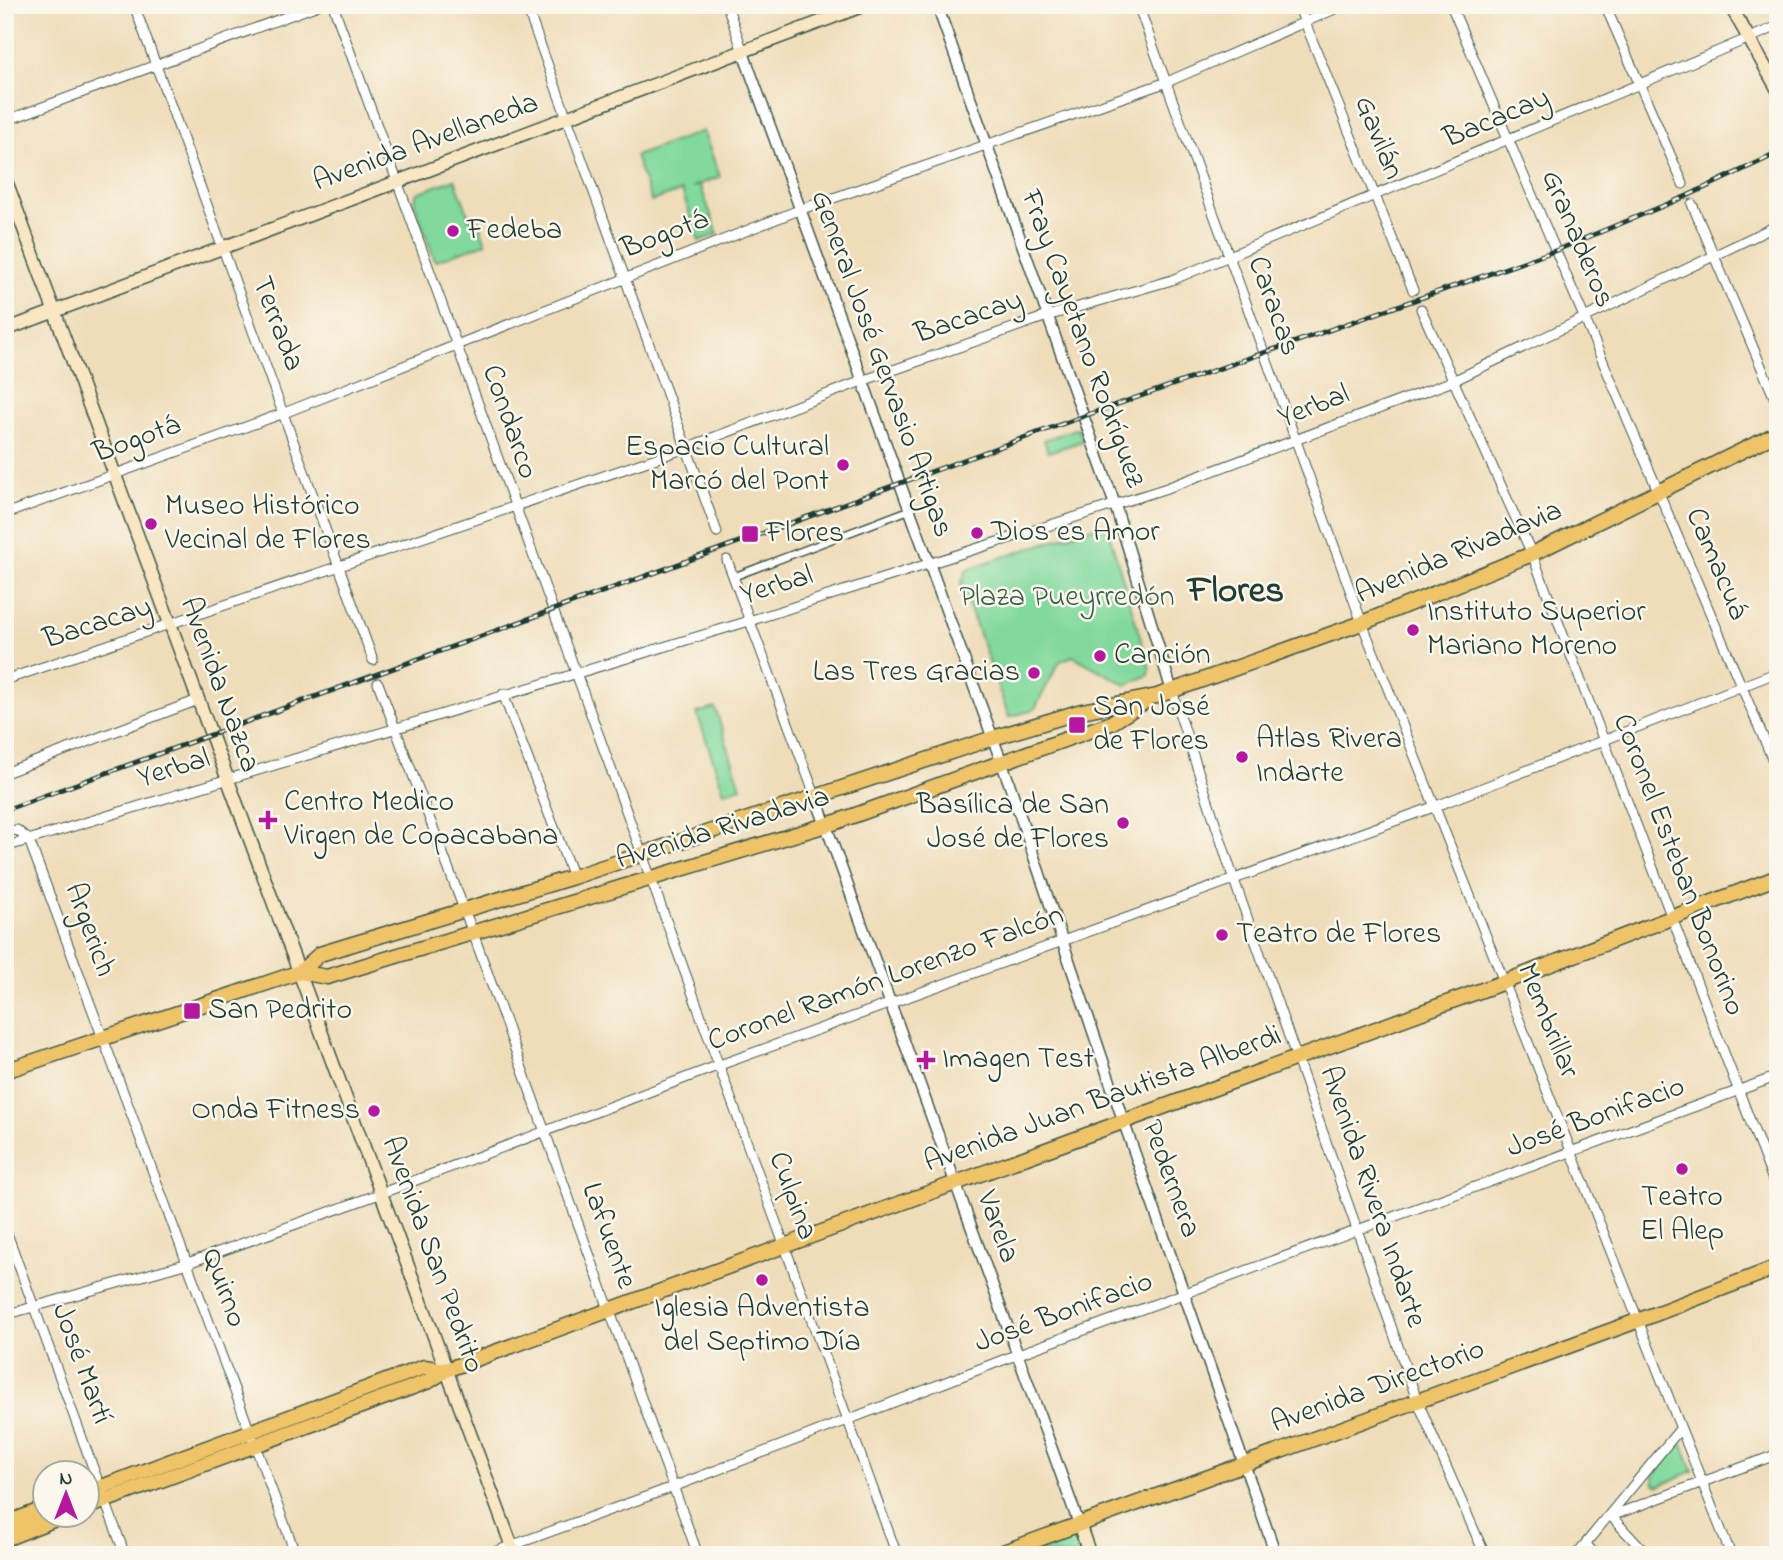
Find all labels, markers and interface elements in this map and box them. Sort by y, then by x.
street label: Bacacay [1436,77,1557,162]
street label: Avenida Avellaneda [307,82,545,204]
street label: Gavilán [1341,89,1415,187]
street label: Granaderos [1528,163,1626,315]
street label: Fray Cayetano Rodríguez [1007,183,1157,494]
street label: General José Gervasio Artigas [798,184,964,544]
street label: Bogotá [614,198,715,272]
place label: Fedeba [466,209,562,253]
marker: Fedeba [445,223,461,239]
street label: Caracas [1235,250,1311,362]
street label: Terrada [239,270,315,378]
street label: Bacacay [908,279,1029,357]
street label: Condarco [469,359,549,485]
street label: Yerbal [1272,373,1356,441]
street label: Bogotá [86,404,187,476]
place label: Espacio Cultural Marcó del Pont [625,426,829,504]
marker: Espacio Cultural Marcó del Pont [835,457,851,473]
place label: Museo Histórico Vecinal de Flores [164,485,371,563]
street label: Avenida Rivadavia [1349,490,1569,616]
street label: Camacuá [1673,501,1759,627]
place label: Dios es Amor [990,511,1160,555]
place label: Flores [765,512,844,556]
marker: Museo Histórico Vecinal de Flores [143,516,159,532]
marker: Flores [740,524,760,544]
marker: Dios es Amor [969,525,985,541]
street label: Yerbal [735,554,819,618]
district label: Flores [1186,565,1284,619]
park label: Plaza Pueyrredón [959,576,1175,620]
street label: Bacacay [37,586,158,663]
street label: Avenida Nazca [167,591,271,779]
place label: Instituto Superior Mariano Moreno [1427,591,1646,669]
marker: Instituto Superior Mariano Moreno [1405,622,1421,638]
place label: Canción [1114,634,1211,678]
marker: Canción [1092,648,1108,664]
place label: Las Tres Gracias [813,651,1020,695]
marker: Las Tres Gracias [1026,665,1042,681]
place label: San José de Flores [1093,686,1210,764]
street label: Coronel Esteban Bonorino [1600,708,1756,1022]
marker: San José de Flores [1067,715,1087,735]
place label: Atlas Rivera Indarte [1256,718,1402,796]
street label: Yerbal [132,737,216,801]
marker: Atlas Rivera Indarte [1234,749,1250,765]
street label: Avenida Rivadavia [611,776,835,882]
place label: Centro Medico Virgen de Copacabana [283,781,558,859]
place label: Basílica de San José de Flores [915,784,1109,862]
marker: Centro Medico Virgen de Copacabana [258,810,278,830]
marker: Basílica de San José de Flores [1115,815,1131,831]
street label: Argerich [52,877,126,983]
street label: Coronel Ramón Lorenzo Falcón [702,894,1070,1064]
place label: Teatro de Flores [1236,913,1441,957]
marker: Teatro de Flores [1214,927,1230,943]
street label: Membrillar [1504,957,1590,1086]
place label: San Pedrito [208,989,352,1033]
marker: San Pedrito [182,1001,202,1021]
street label: Avenida Juan Bautista Alberdi [918,1015,1288,1185]
place label: Imagen Test [942,1038,1094,1082]
marker: Imagen Test [916,1050,936,1070]
street label: Avenida Rivera Indarte [1307,1060,1438,1334]
street label: José Bonifacio [1501,1065,1691,1171]
place label: Onda Fitness [191,1089,360,1133]
marker: Onda Fitness [366,1103,382,1119]
street label: Pedernera [1128,1114,1212,1244]
street label: Avenida San Pedrito [369,1130,495,1380]
street label: Culpina [756,1146,828,1246]
marker: Teatro El Alep [1674,1161,1690,1177]
place label: Teatro El Alep [1640,1176,1724,1254]
street label: Lafuente [569,1177,648,1296]
street label: Varela [963,1184,1030,1269]
street label: Quirno [188,1242,258,1334]
street label: José Bonifacio [969,1260,1159,1366]
marker: Iglesia Adventista del Septimo Día [754,1272,770,1288]
place label: Iglesia Adventista del Septimo Día [654,1287,870,1365]
street label: José Martí [39,1297,123,1431]
street label: Avenida Directorio [1265,1328,1491,1446]
north arrow [32,1458,102,1528]
text: N [60,1466,73,1493]

